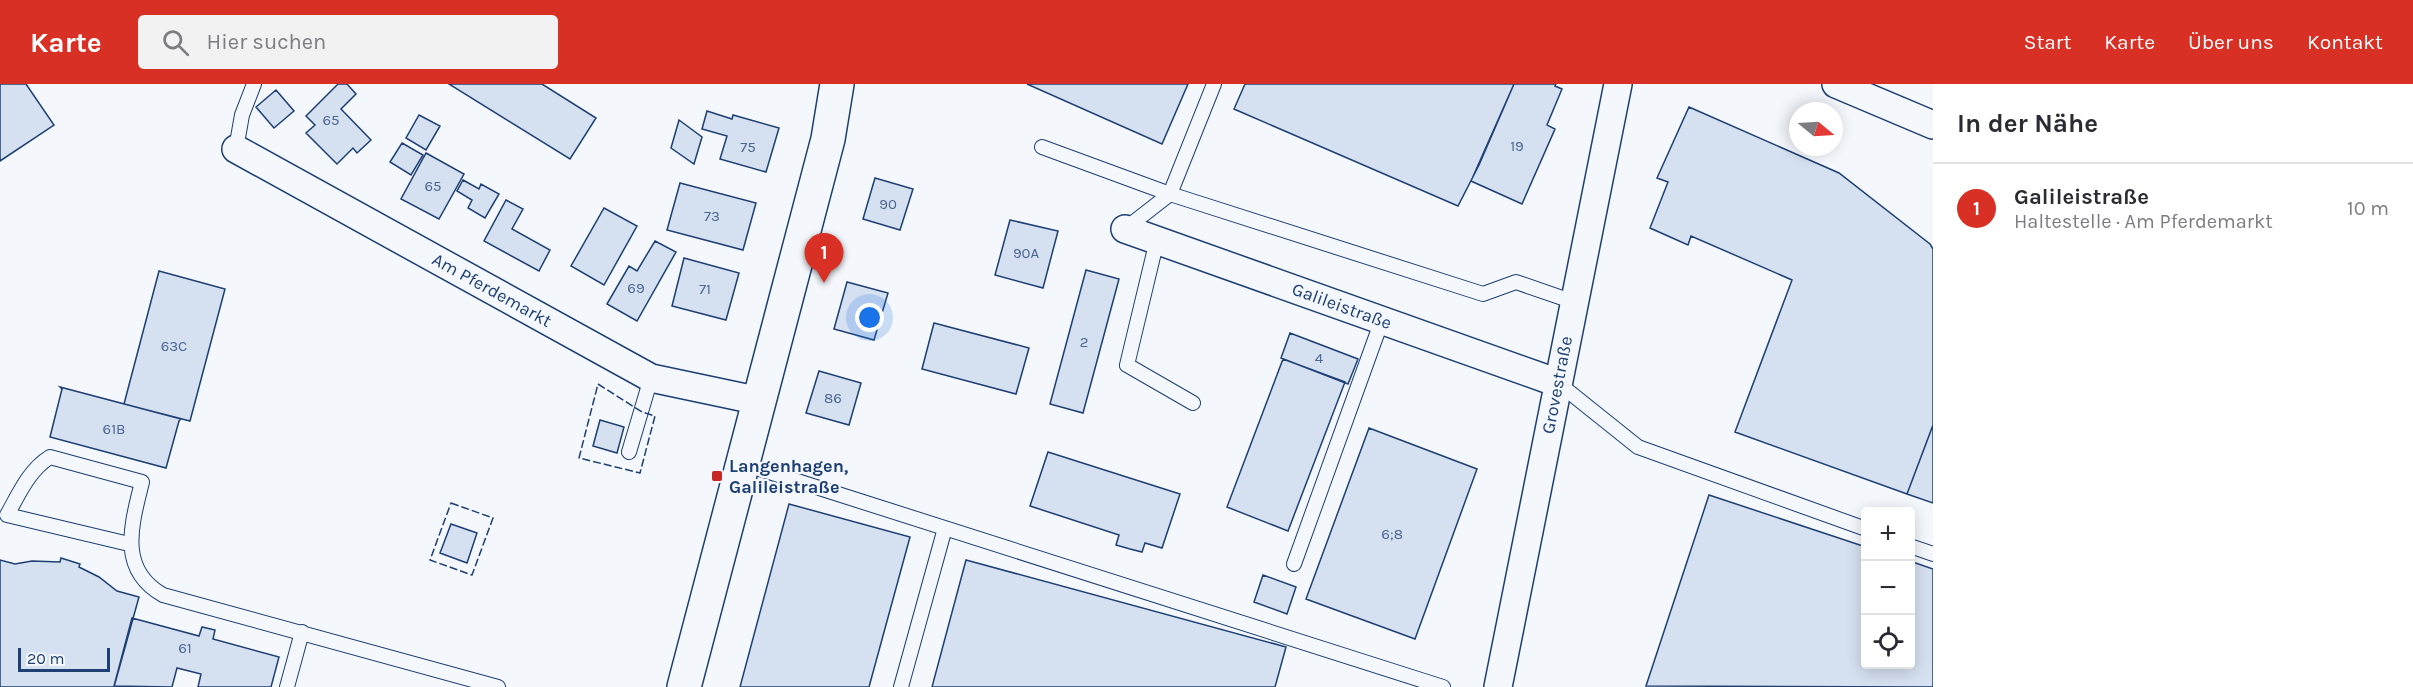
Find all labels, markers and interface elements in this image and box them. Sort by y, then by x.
search box [138,15,558,69]
text: Karte [30,26,102,59]
icon: search [159,26,192,59]
text: Hier suchen [207,29,326,55]
text: Start [2024,30,2071,54]
text: Karte [2104,30,2155,54]
text: Über uns [2188,30,2274,54]
text: Kontakt [2307,30,2383,54]
north arrow [1789,102,1843,156]
text: In der Nähe [1957,108,2098,139]
house number: 65 [322,111,340,129]
house number: 19 [1510,137,1524,155]
house number: 75 [740,138,756,156]
house number: 65 [424,177,442,195]
text: Galileistraße [2014,184,2149,210]
house number: 90 [879,195,897,213]
text: 1 [1973,197,1980,220]
text: 10 m [2347,197,2389,220]
house number: 73 [704,207,720,225]
text: Haltestelle · Am Pferdemarkt [2014,210,2273,233]
pin: 1 [804,234,844,283]
house number: 90A [1013,244,1039,262]
street label: Am Pferdemarkt [428,248,556,332]
street label: Galileistraße [1289,278,1395,334]
house number: 69 [627,279,645,297]
house number: 71 [699,280,711,298]
your location [855,303,884,332]
house number: 2 [1080,333,1088,351]
street label: Grovestraße [1537,334,1577,436]
house number: 63C [161,337,187,355]
house number: 4 [1315,349,1324,367]
house number: 86 [824,389,842,407]
house number: 61B [103,420,125,438]
place label: Langenhagen, Galileistraße [729,455,849,498]
marker: Langenhagen, Galileistraße [710,469,724,483]
map controls [1861,507,1915,669]
button: + [1861,507,1915,561]
house number: 6;8 [1381,525,1403,543]
button: − [1861,561,1915,615]
button: locate [1861,615,1915,669]
house number: 61 [178,639,192,657]
scale bar [18,645,110,672]
text: 20 m [27,649,65,668]

